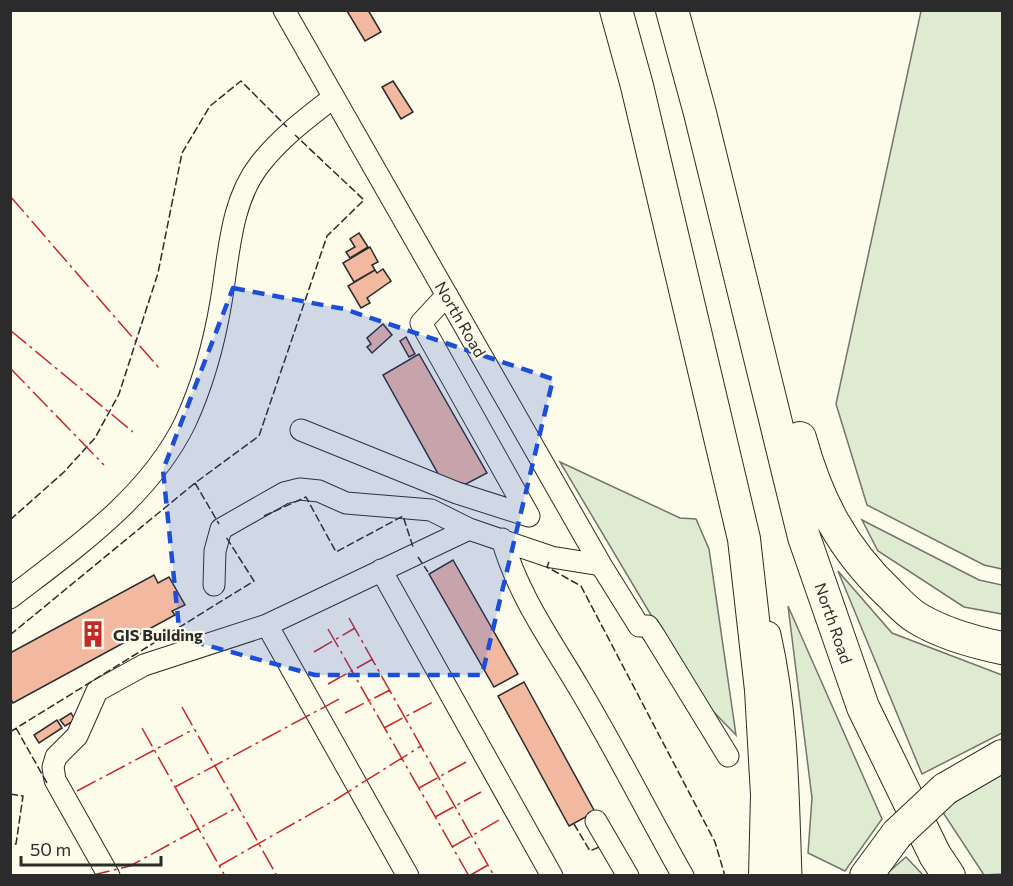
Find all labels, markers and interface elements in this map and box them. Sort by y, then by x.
street label: North Road [432,278,490,360]
street label: North Road [811,580,857,666]
building icon: GIS Building [78,619,108,649]
place label: GIS Building [113,625,203,644]
scale bar [21,829,160,867]
text: 50 m [30,838,71,860]

